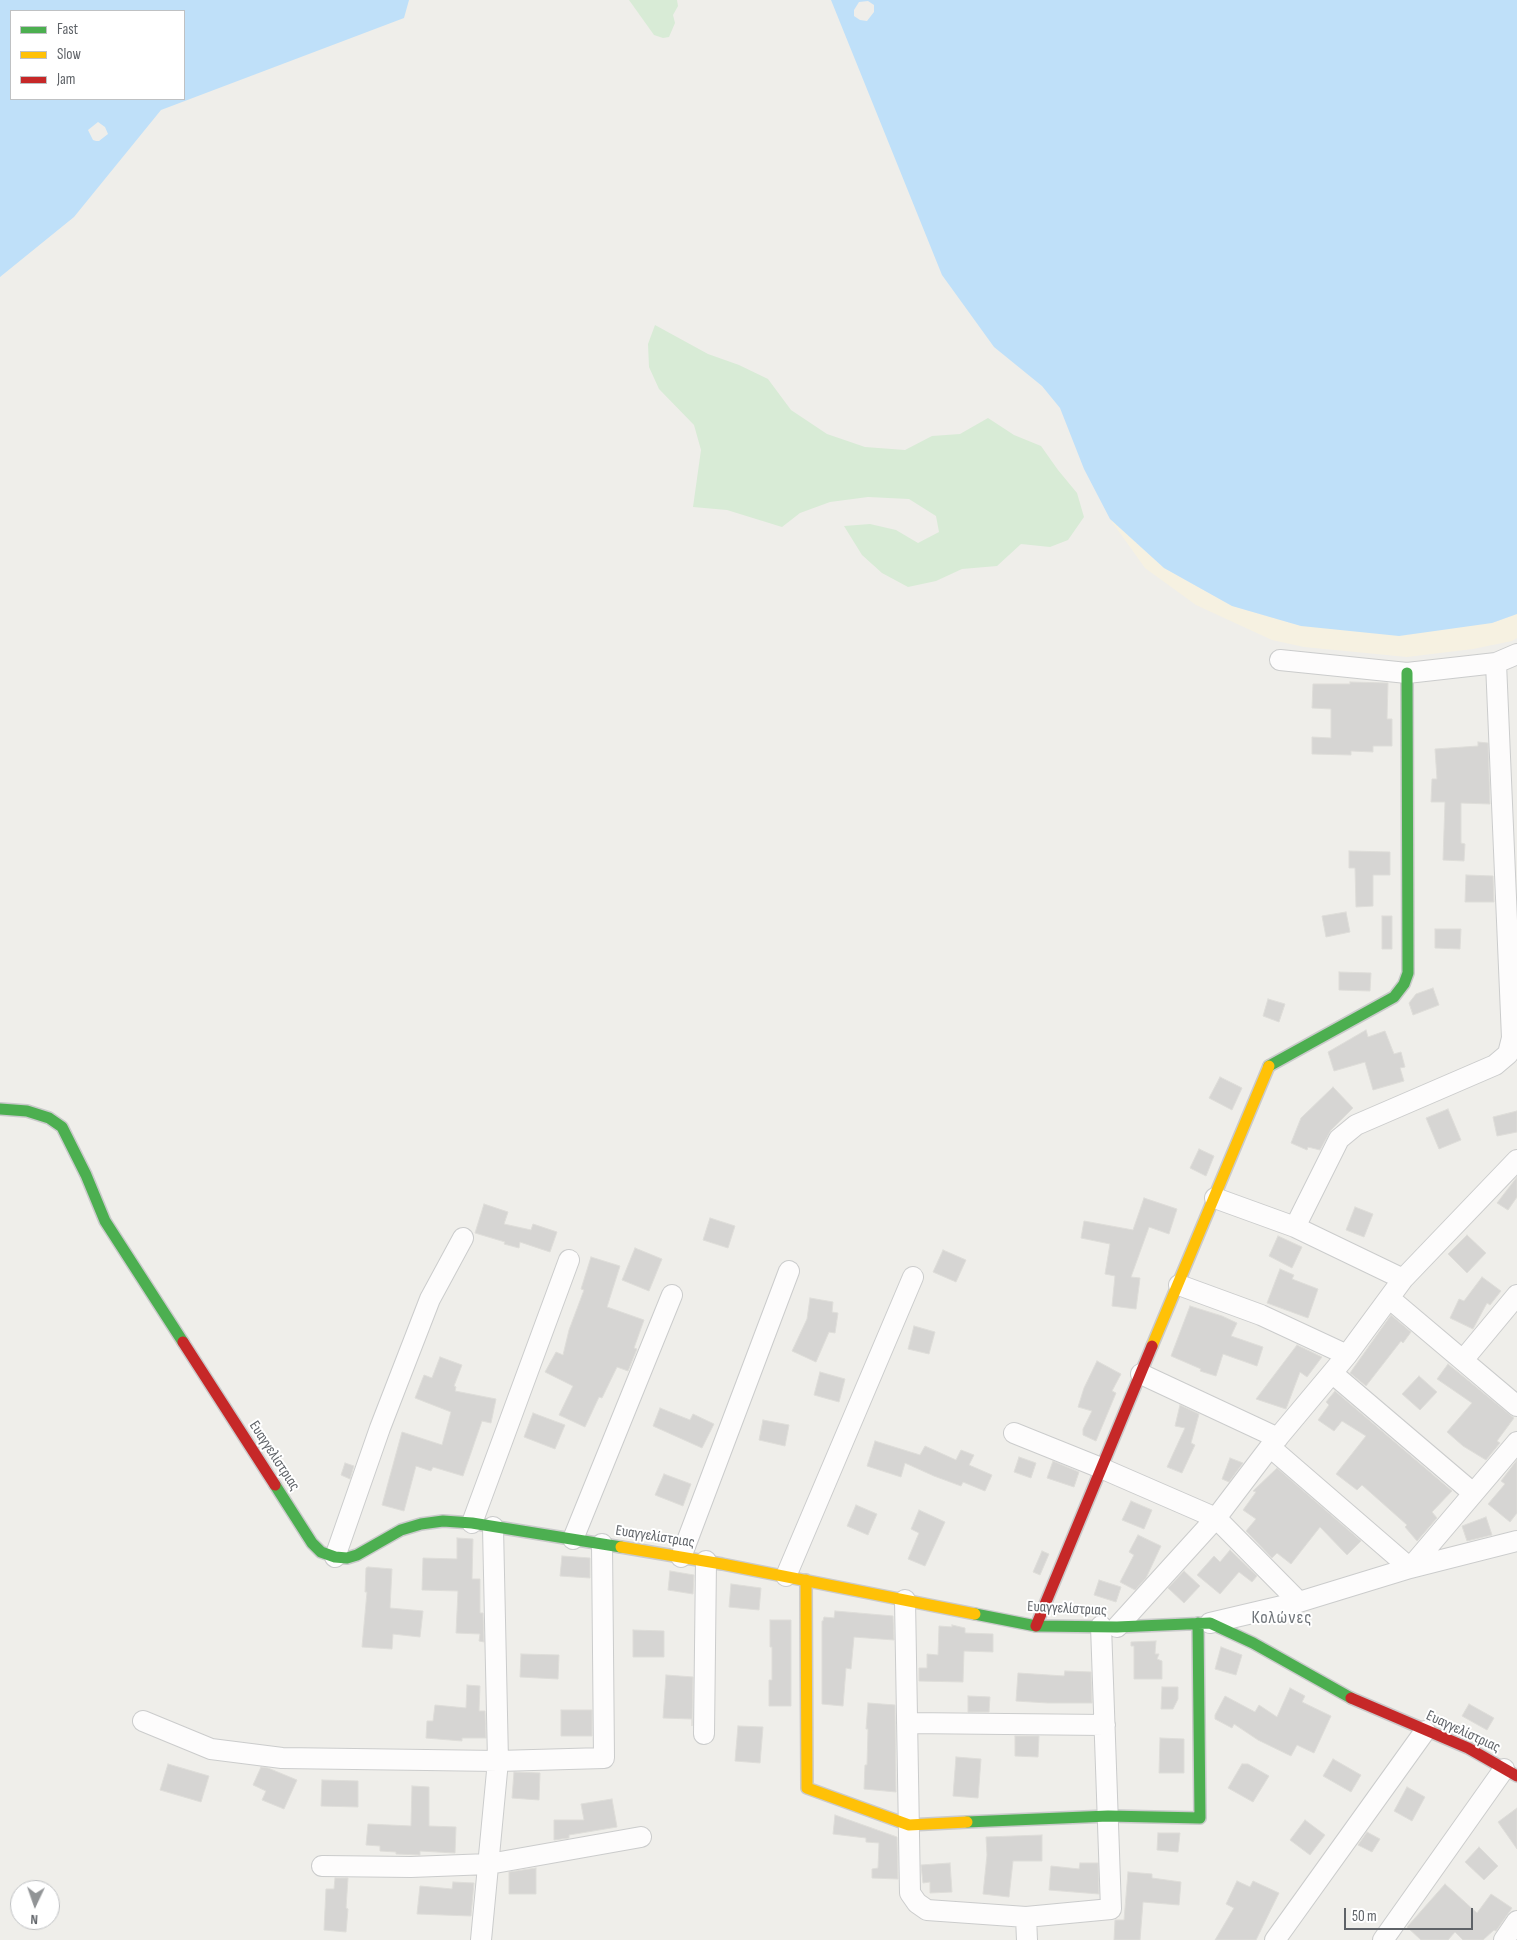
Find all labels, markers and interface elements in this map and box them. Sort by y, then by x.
legend [10,10,185,100]
text: Fast [57,20,78,39]
text: Slow [57,45,81,64]
text: Jam [57,70,75,89]
street label: Ευαγγελίστριας [245,1418,303,1494]
street label: Ευαγγελίστριας [614,1522,696,1552]
street label: Ευαγγελίστριας [1027,1598,1107,1620]
district label: Κολώνες [1251,1607,1313,1629]
street label: Ευαγγελίστριας [1423,1707,1503,1757]
north arrow [10,1880,60,1930]
scale bar [1347,1898,1476,1930]
text: 50 m [1352,1907,1377,1926]
text: N [30,1911,38,1928]

